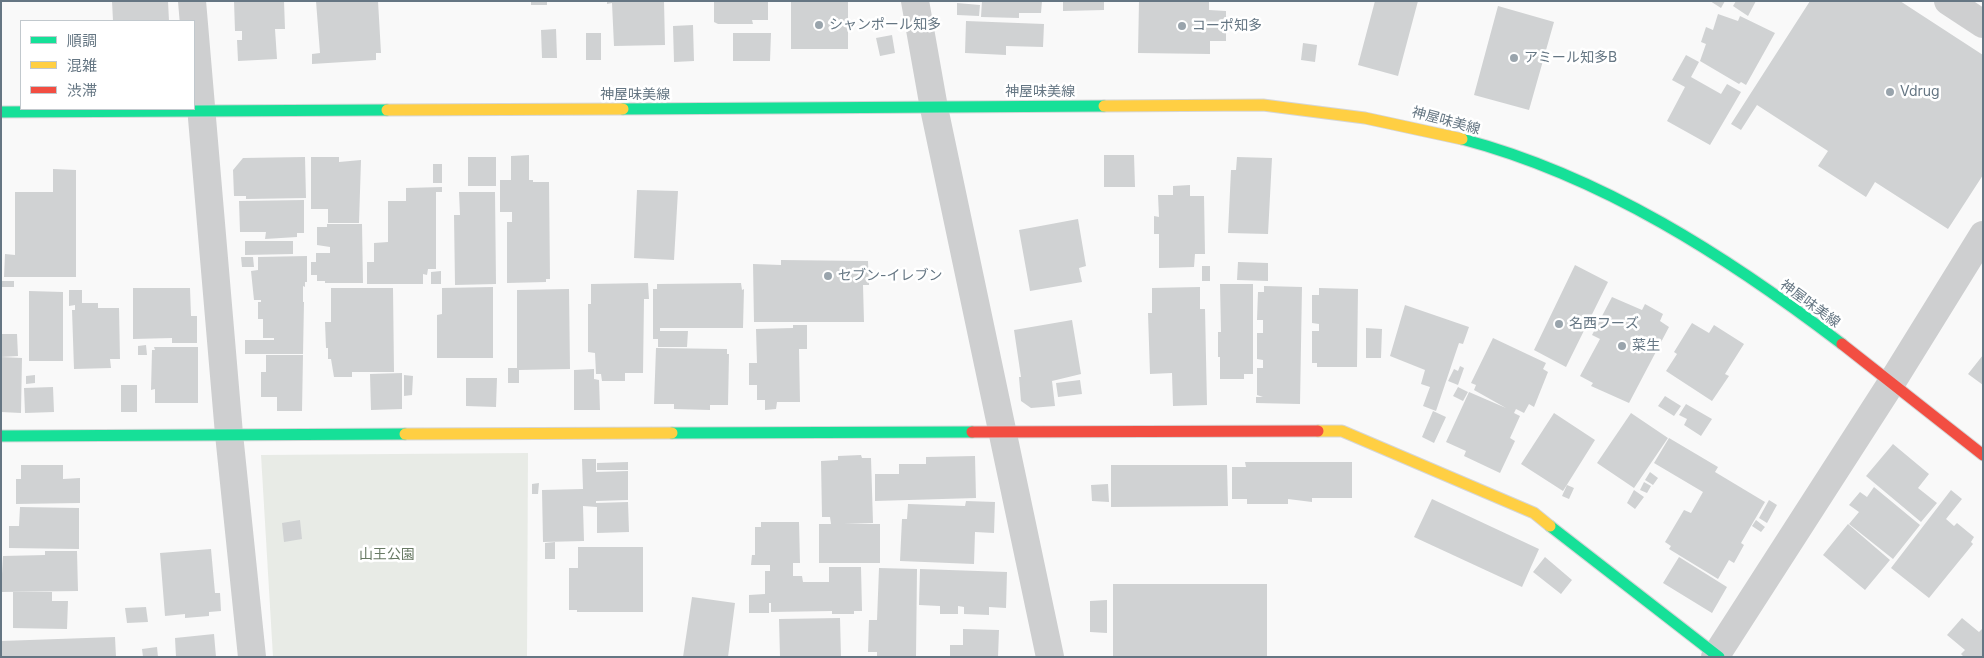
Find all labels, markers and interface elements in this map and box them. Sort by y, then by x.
place label: シャンポール知多 [829,17,941,33]
place label: コーポ知多 [1192,18,1262,34]
marker: シャンポール知多 [813,19,825,31]
legend [20,20,195,110]
marker: コーポ知多 [1176,20,1188,32]
text: 順調 [67,31,97,50]
place label: アミール知多B [1524,50,1617,66]
marker: アミール知多B [1508,52,1520,64]
text: 混雑 [67,56,97,75]
text: 渋滞 [67,81,97,100]
street label: 神屋味美線 [1005,84,1075,100]
place label: Vdrug [1900,84,1940,100]
marker: Vdrug [1884,86,1896,98]
street label: 神屋味美線 [600,87,670,103]
street label: 神屋味美線 [1410,104,1482,138]
place label: セブン-イレブン [838,268,942,284]
marker: セブン-イレブン [822,270,834,282]
street label: 神屋味美線 [1777,277,1843,331]
place label: 名西フーズ [1569,316,1639,332]
marker: 名西フーズ [1553,318,1565,330]
place label: 菜生 [1632,338,1660,354]
marker: 菜生 [1616,340,1628,352]
park label: 山王公園 [359,547,415,563]

